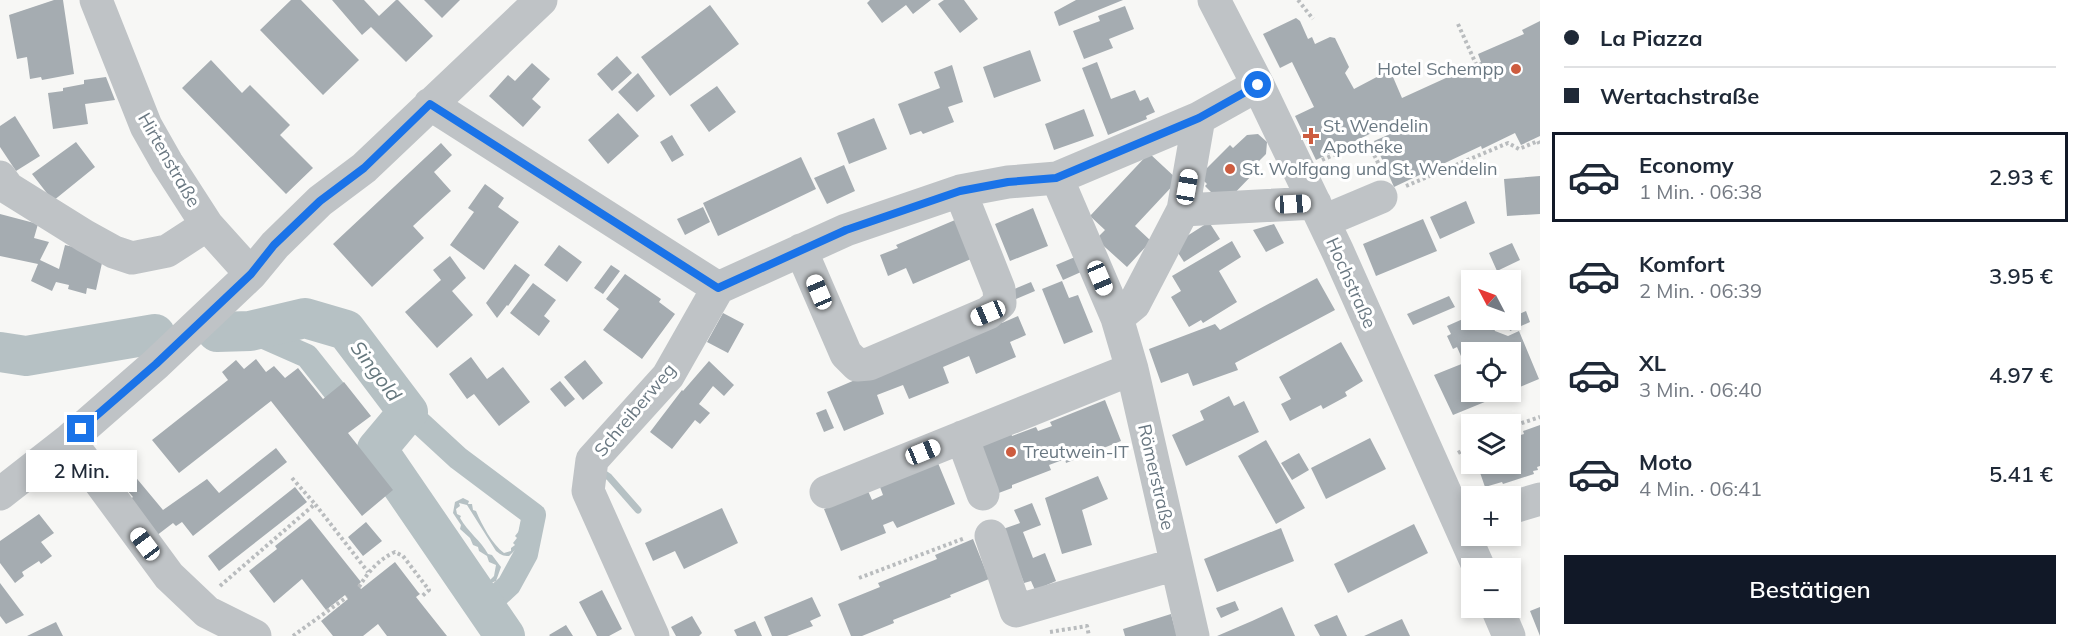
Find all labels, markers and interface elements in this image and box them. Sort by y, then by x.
text: La Piazza [1600,24,1703,52]
place label: Hotel Schempp [1377,57,1504,80]
marker: Hotel Schempp [1509,62,1523,76]
route start [1244,71,1271,98]
text: Wertachstraße [1600,82,1759,110]
street label: Hirtenstraße [133,108,206,211]
place label: St. Wendelin Apotheke [1323,114,1429,158]
marker: St. Wendelin Apotheke [1304,129,1318,143]
icon: car [1567,150,1621,204]
text: Economy [1639,151,1734,179]
place label: St. Wolfgang und St. Wendelin [1242,157,1498,180]
marker: St. Wolfgang und St. Wendelin [1223,162,1237,176]
text: 2.93 € [1989,163,2053,191]
car [1175,168,1199,206]
text: 1 Min. · 06:38 [1639,179,1762,204]
car [1275,194,1311,214]
street label: Hochstraße [1321,234,1382,332]
icon: car [1567,249,1621,303]
text: Komfort [1639,250,1725,278]
car [1085,258,1115,298]
text: 3.95 € [1989,262,2053,290]
north arrow [1461,270,1521,330]
map controls [1461,270,1521,618]
car [804,272,834,312]
text: 2 Min. · 06:39 [1639,278,1762,303]
car [968,298,1008,328]
water label: Singold [346,336,407,406]
button: locate [1461,342,1521,402]
icon: car [1567,348,1621,402]
text: XL [1639,349,1666,377]
street label: Schreiberweg [589,358,680,461]
text: 4.97 € [1989,361,2053,389]
text: 3 Min. · 06:40 [1639,377,1762,402]
button: layers [1461,414,1521,474]
route end [67,415,94,442]
street label: Römerstraße [1133,422,1180,532]
car [903,437,943,467]
place label: Treutwein-IT [1023,440,1129,463]
marker: Treutwein-IT [1004,445,1018,459]
icon: car [1567,447,1621,501]
text: Moto [1639,448,1692,476]
callout: 2 Min. [26,450,136,492]
text: 2 Min. [53,458,110,483]
text: 5.41 € [1989,460,2053,488]
text: 4 Min. · 06:41 [1639,476,1762,501]
button: + [1461,486,1521,546]
car [127,524,163,564]
button: Bestätigen [1564,555,2056,624]
button: − [1461,558,1521,618]

